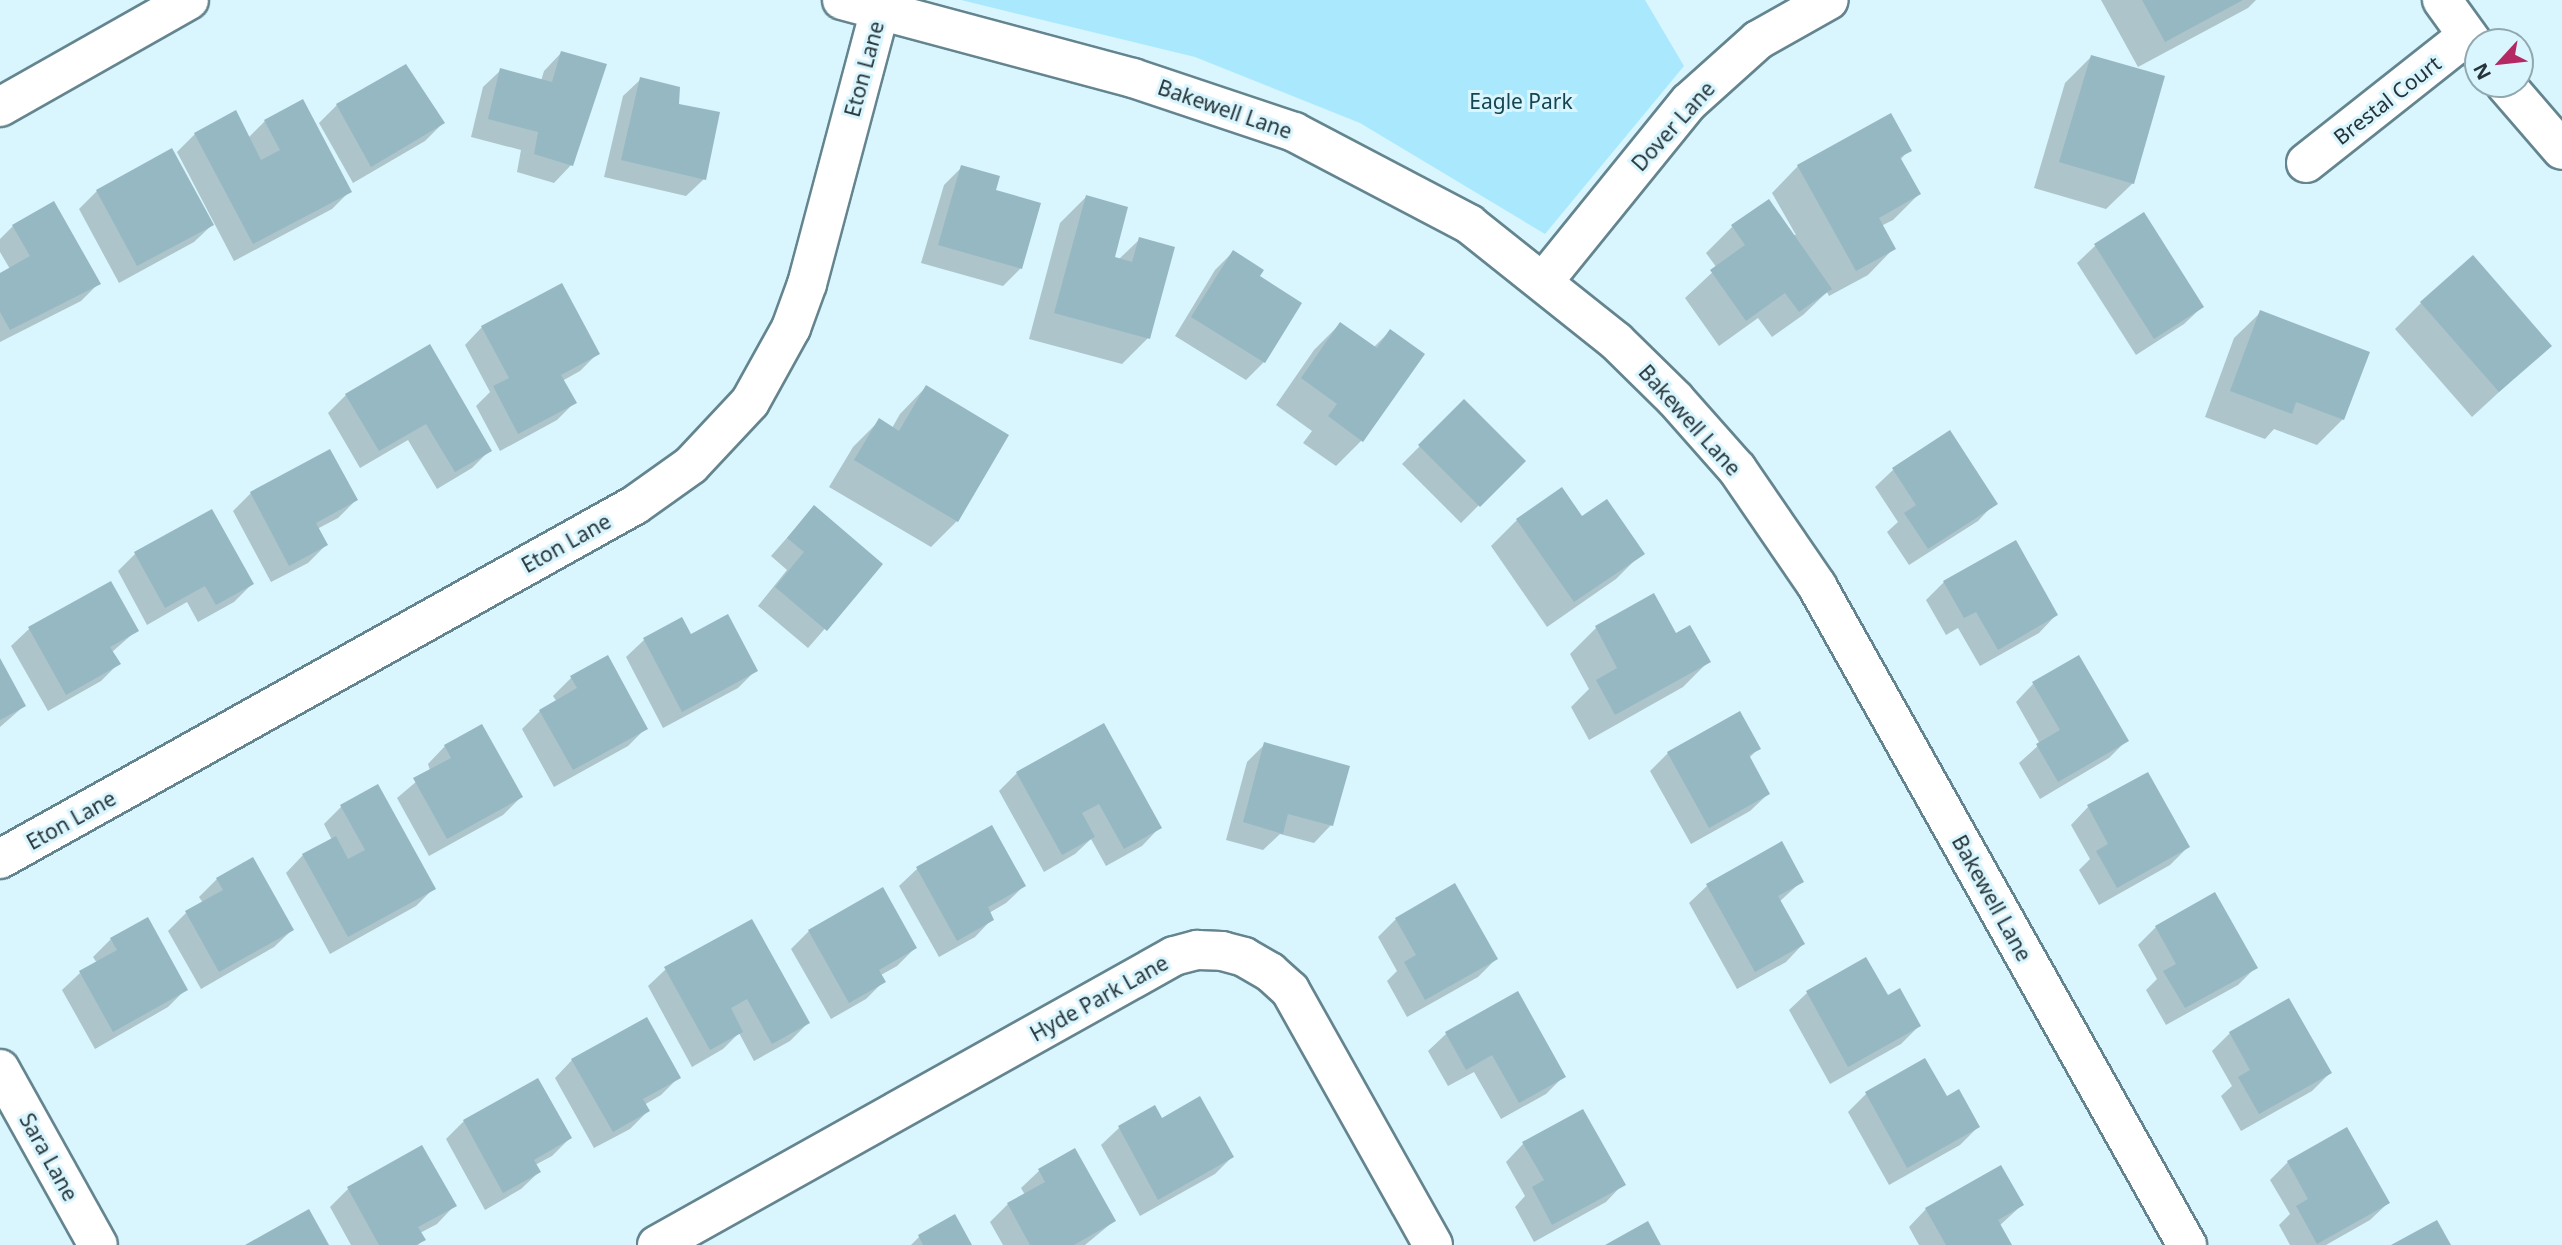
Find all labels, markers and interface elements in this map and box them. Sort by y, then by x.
street label: Eton Lane [839,18,889,120]
north arrow [2464,28,2534,98]
street label: Brestal Court [2328,50,2446,150]
text: N [2467,59,2497,84]
street label: Bakewell Lane [1155,74,1295,144]
street label: Dover Lane [1626,76,1720,176]
park label: Eagle Park [1469,88,1573,114]
street label: Bakewell Lane [1634,359,1746,481]
street label: Eton Lane [517,508,615,578]
street label: Eton Lane [22,785,120,855]
street label: Bakewell Lane [1947,831,2037,965]
street label: Hyde Park Lane [1026,950,1172,1046]
street label: Sara Lane [15,1109,83,1205]

